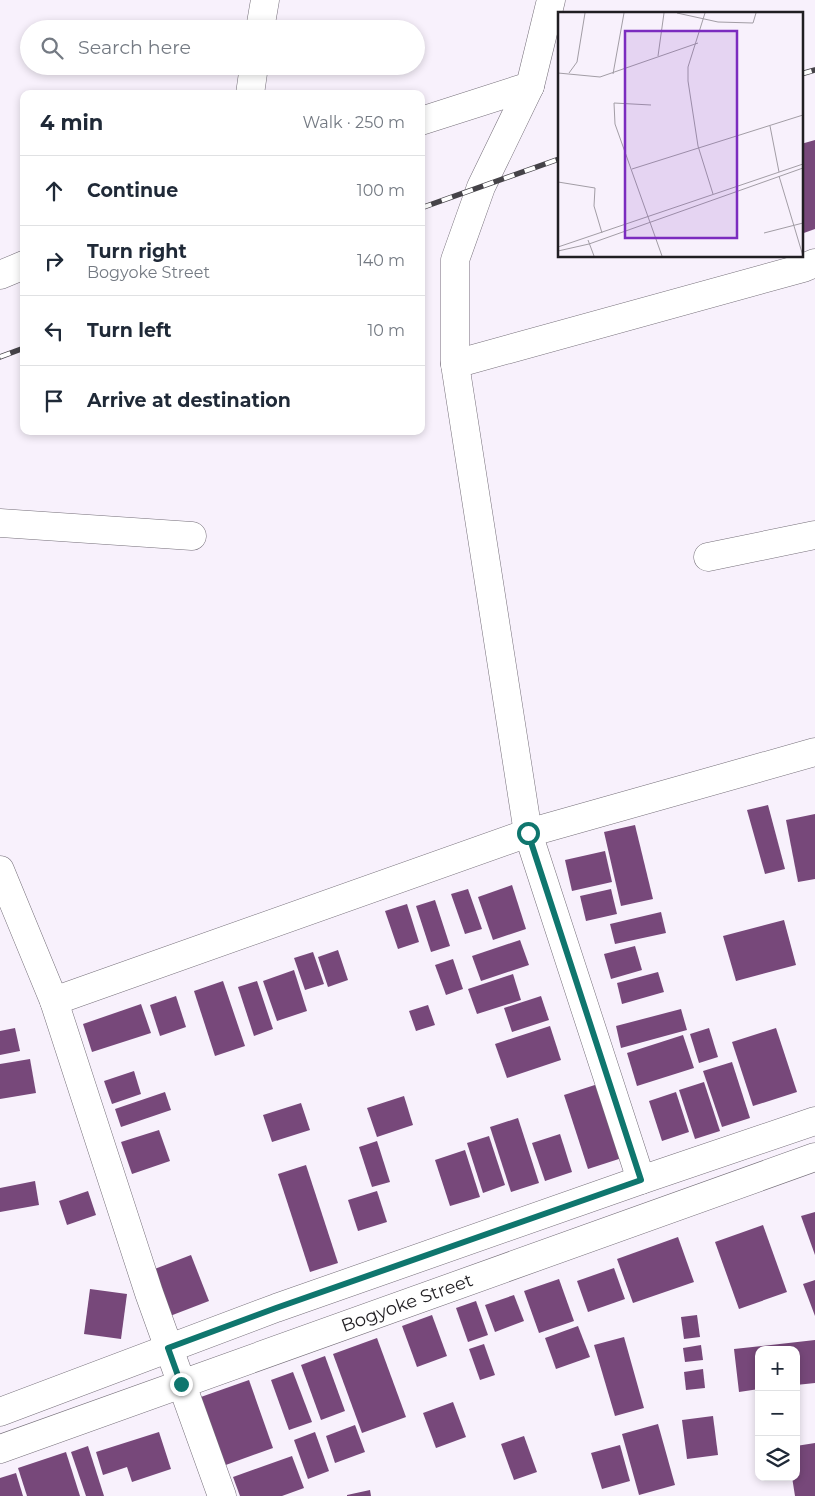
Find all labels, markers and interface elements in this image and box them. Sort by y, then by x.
inset map [558,12,802,258]
search box [20,20,425,75]
icon: search [38,34,66,62]
text: Search here [78,36,191,59]
text: 4 min [40,110,103,135]
text: Walk · 250 m [302,113,405,132]
icon: ahead [40,177,68,205]
text: Continue [87,179,178,202]
text: 100 m [357,181,405,200]
text: Turn right [87,240,187,263]
icon: right [40,247,68,275]
text: 140 m [357,251,405,270]
text: Bogyoke Street [87,263,210,282]
icon: left [40,317,68,345]
text: Turn left [87,319,172,342]
text: 10 m [367,321,405,340]
icon: arrive [40,387,68,415]
text: Arrive at destination [87,389,291,412]
route start [517,822,540,845]
street label: Bogyoke Street [338,1269,476,1337]
map controls [755,1346,800,1481]
button: + [755,1346,800,1391]
route end [170,1373,193,1396]
button: − [755,1391,800,1436]
button: layers [755,1436,800,1481]

